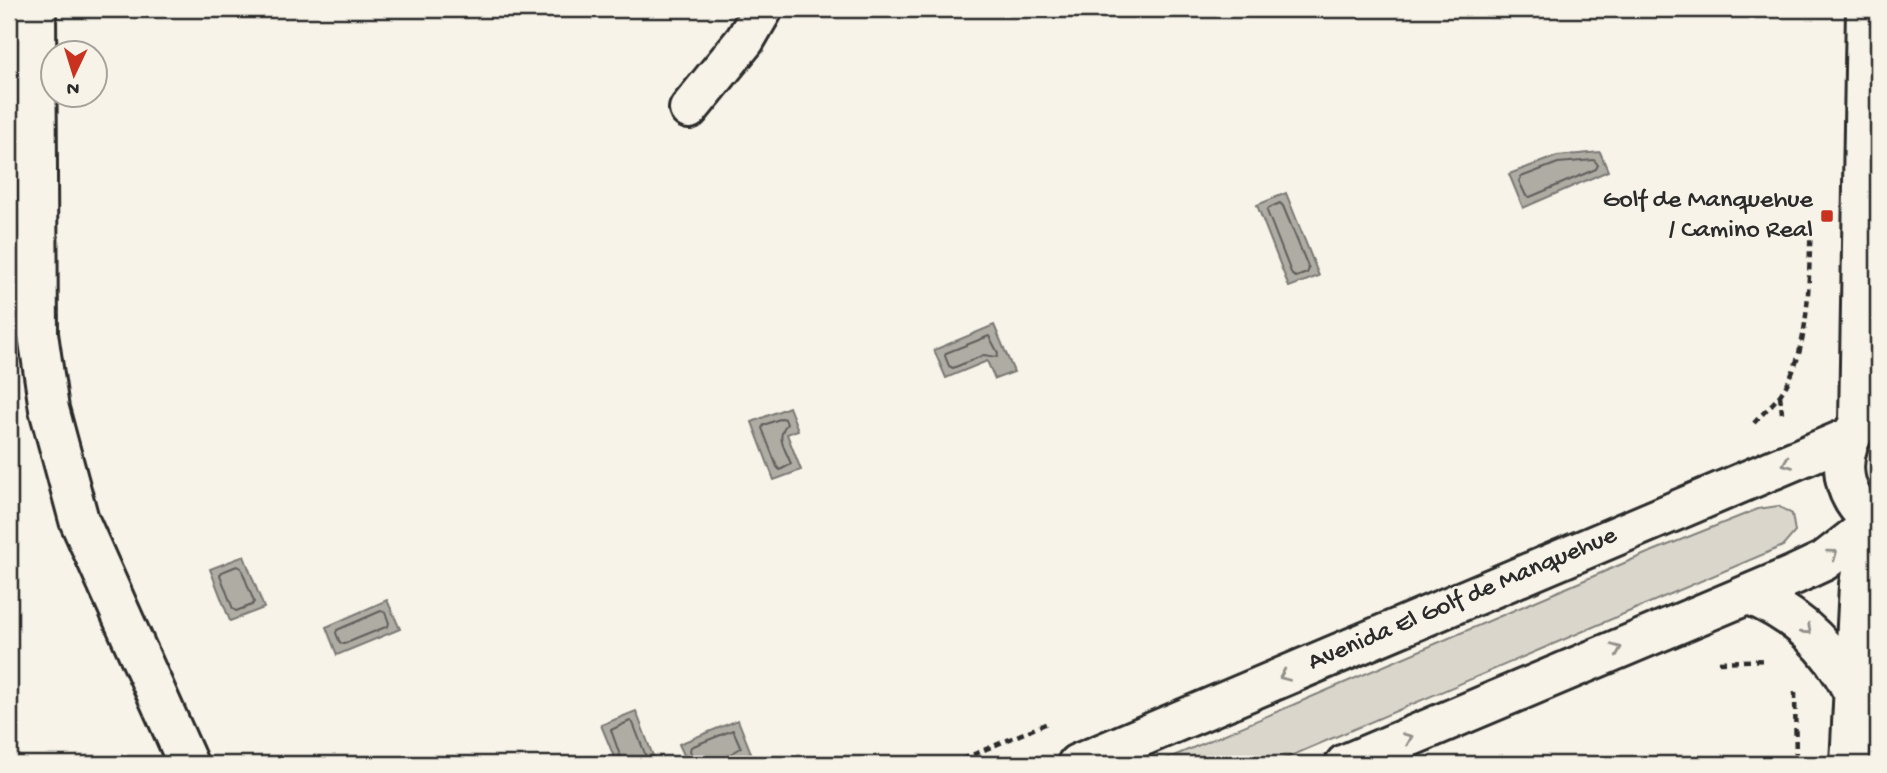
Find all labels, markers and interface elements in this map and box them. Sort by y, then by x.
north arrow [38,38,108,108]
text: N [66,76,80,99]
place label: Golf de Manquehue / Camino Real [1603,186,1814,247]
marker: Golf de Manquehue / Camino Real [1819,208,1835,224]
one-way arrow [1781,455,1794,469]
street label: Avenida El Golf de Manquehue [1304,521,1623,679]
one-way arrow [1825,550,1838,563]
one-way arrow [1799,622,1812,634]
one-way arrow [1610,644,1622,658]
one-way arrow [1279,668,1291,682]
one-way arrow [1400,732,1413,746]

